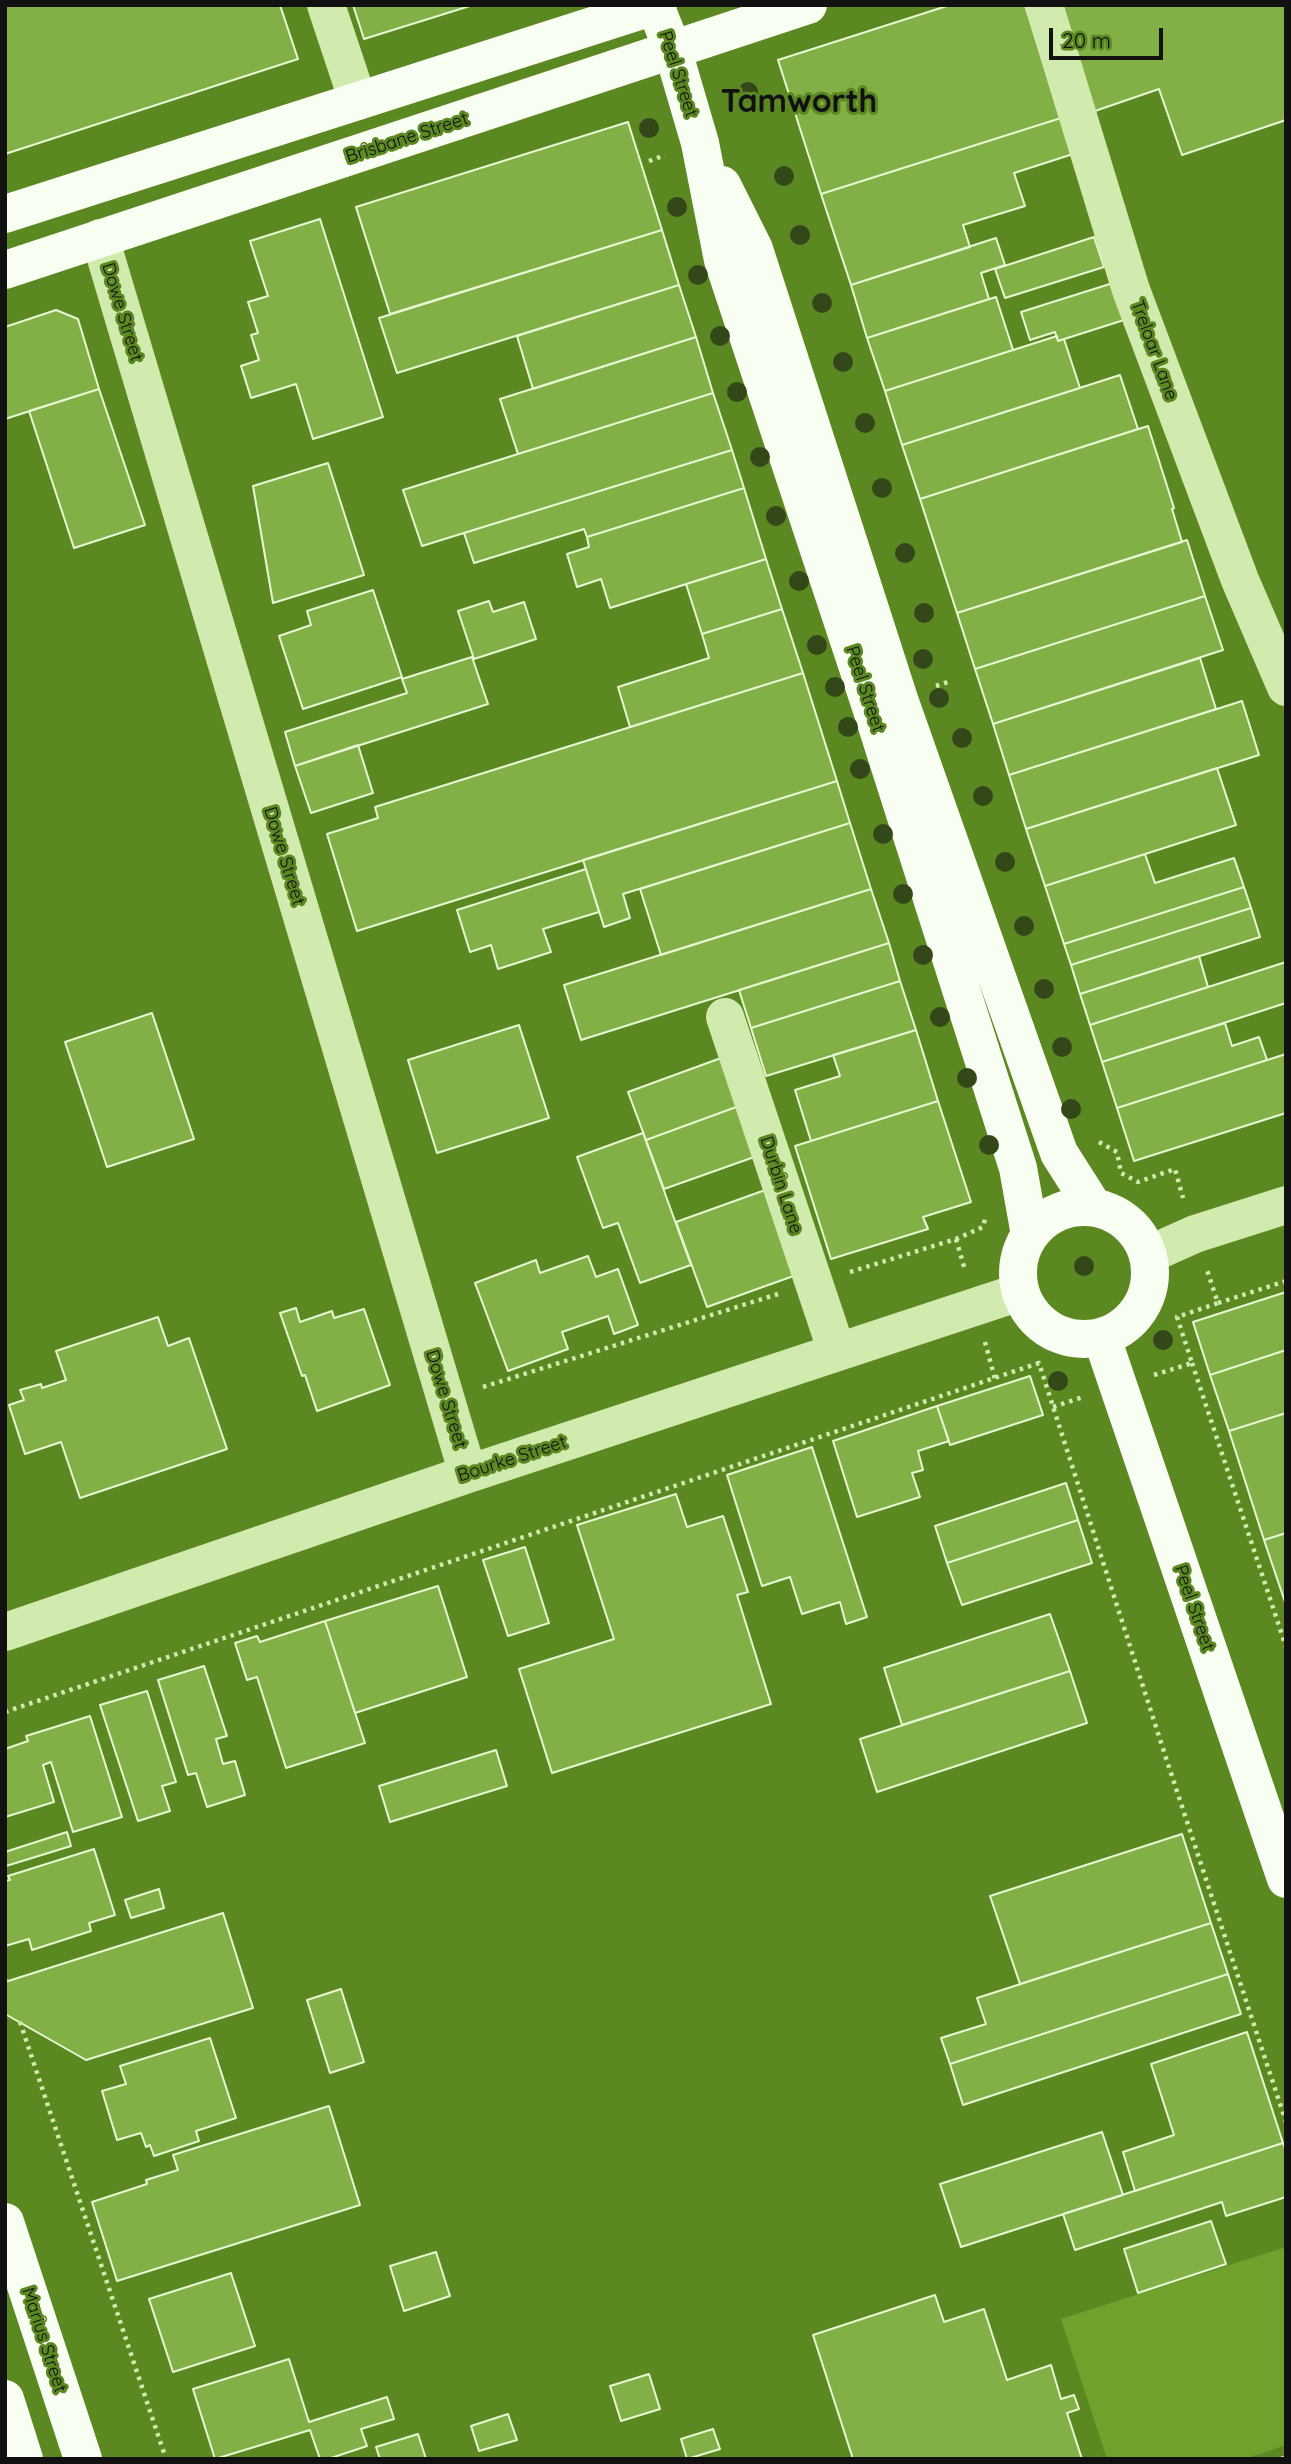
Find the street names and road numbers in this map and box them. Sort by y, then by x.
street label: Peel Street [654,28,702,120]
street label: Brisbane Street [343,108,471,168]
street label: Dowe Street [97,260,147,364]
street label: Treloar Lane [1126,297,1182,403]
street label: Peel Street [841,643,889,735]
street label: Dowe Street [259,804,309,908]
street label: Durbin Lane [755,1134,807,1236]
street label: Dowe Street [421,1347,471,1451]
street label: Bourke Street [455,1431,569,1487]
street label: Peel Street [1169,1562,1219,1654]
street label: Marius Street [17,2285,71,2395]

